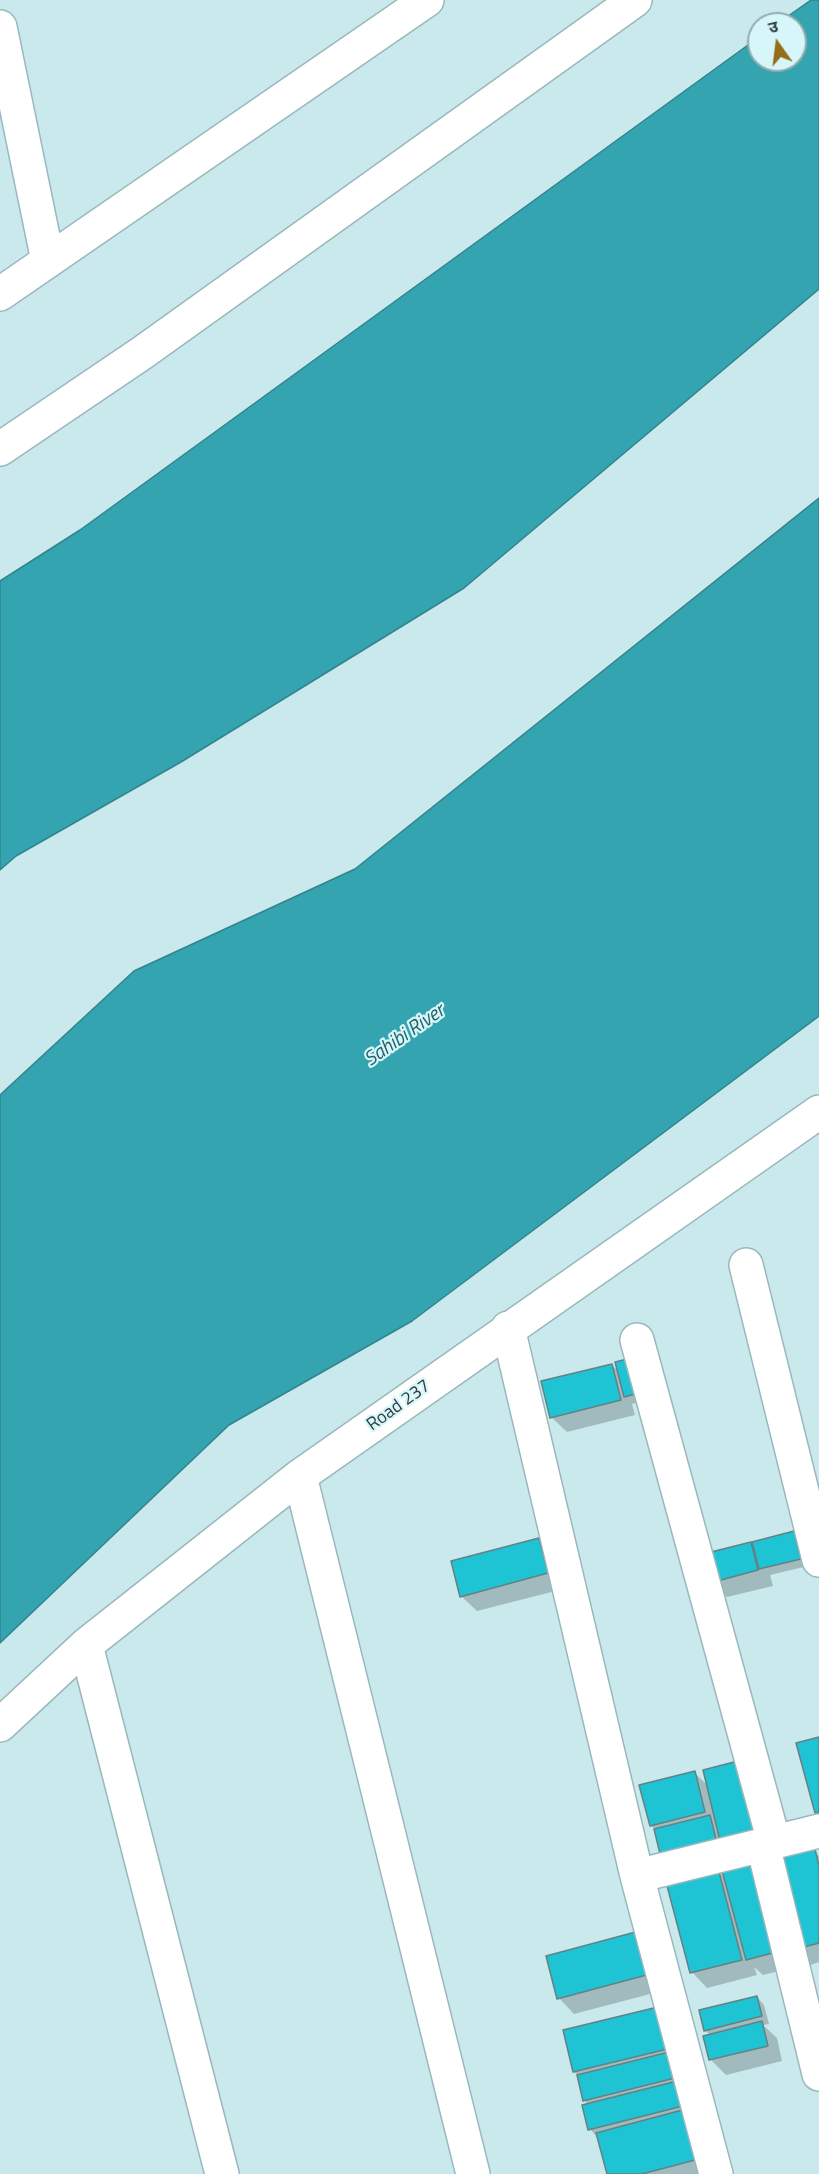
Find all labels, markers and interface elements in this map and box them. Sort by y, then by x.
north arrow [747,12,807,72]
text: उ [766,14,781,39]
water label: Sahibi River [360,1000,450,1072]
street label: Road 237 [363,1376,435,1436]

